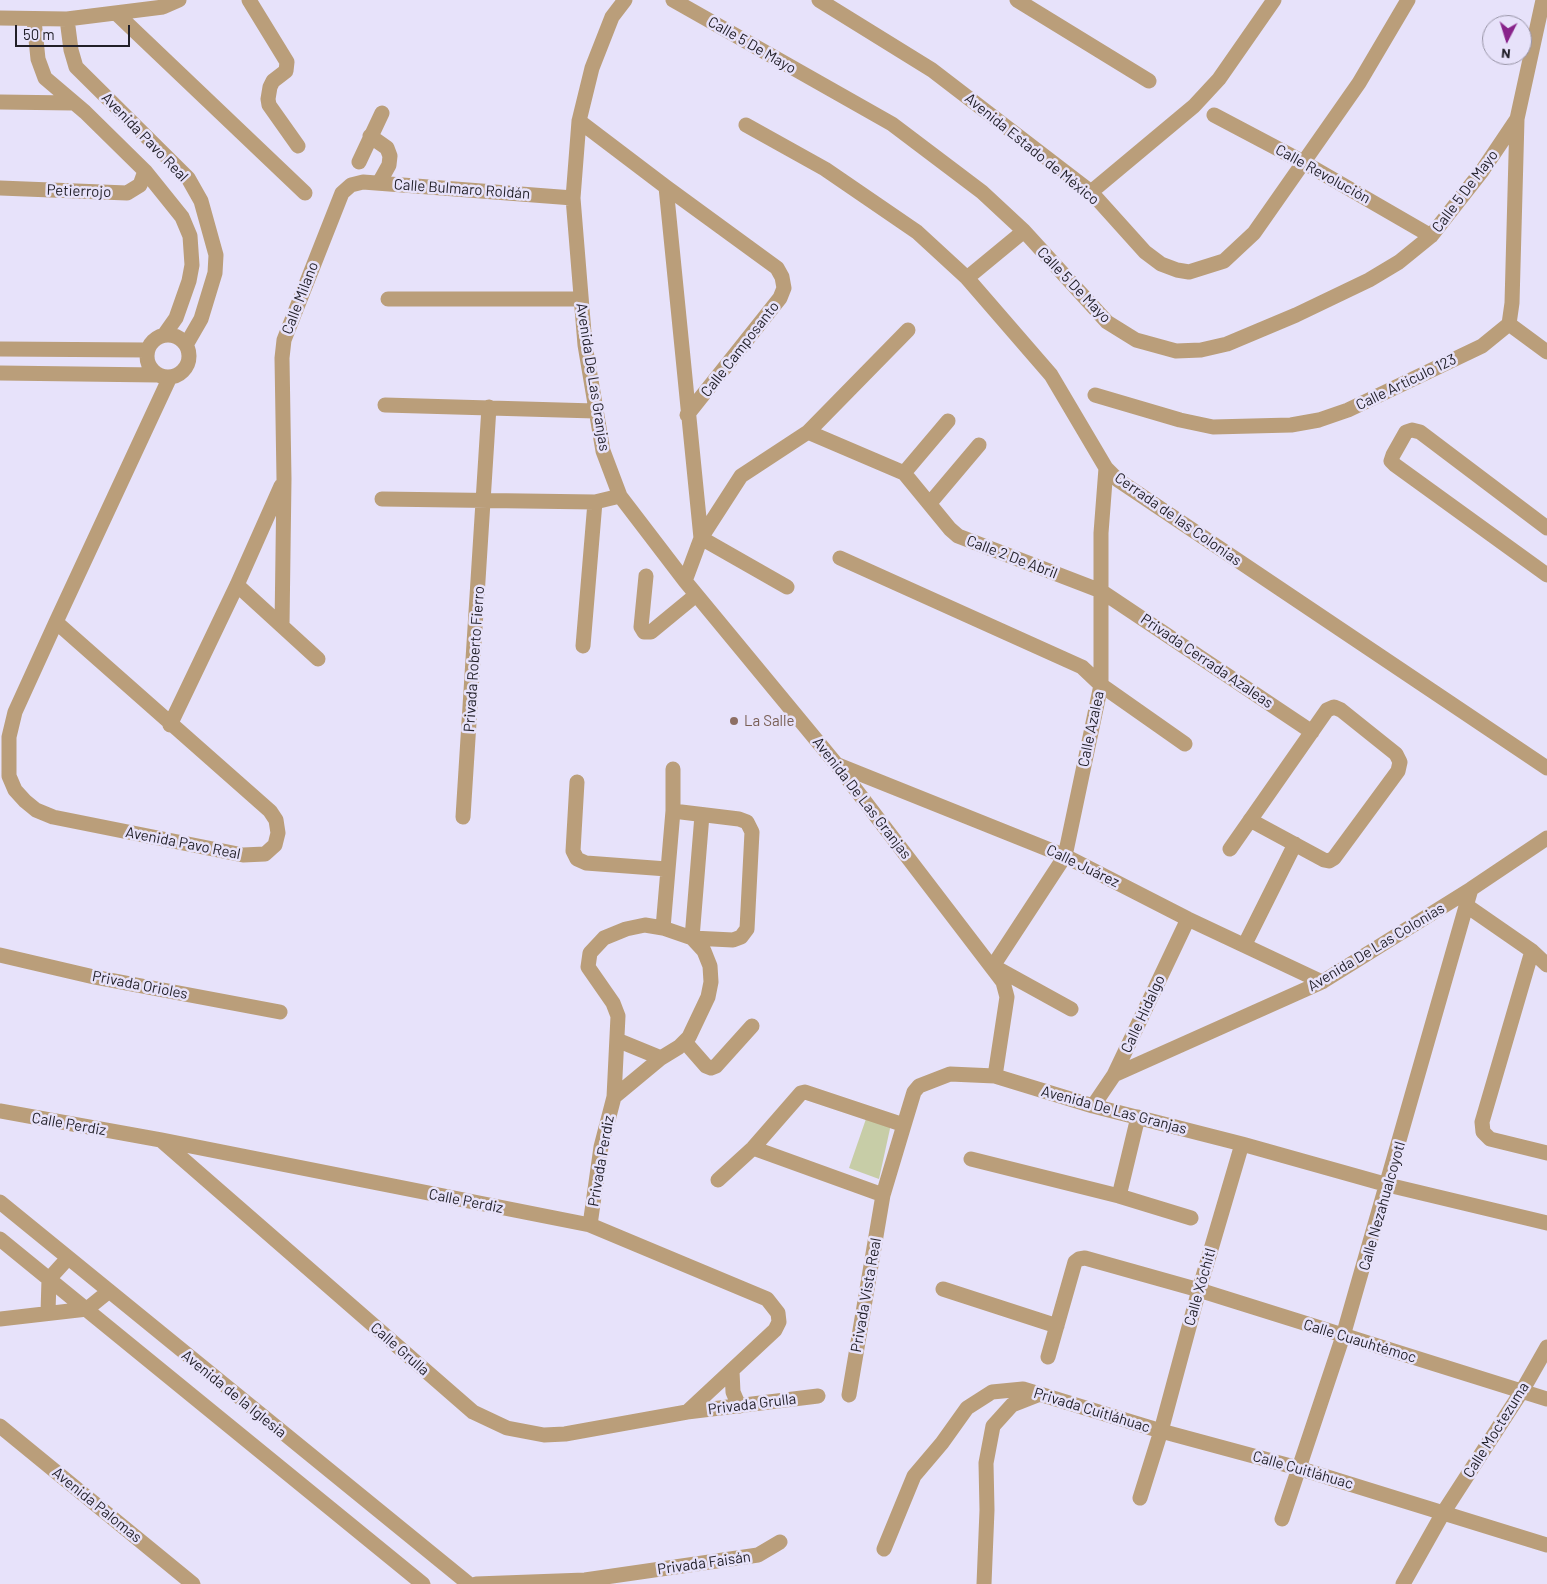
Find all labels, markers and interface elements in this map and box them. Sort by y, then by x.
street label: Calle 5 De Mayo [705,13,799,77]
scale bar [18,15,132,47]
north arrow [1482,15,1532,65]
text: 50 m [23,25,55,43]
text: N [1500,46,1511,63]
street label: Avenida Pavo Real [98,89,192,185]
street label: Avenida Estado de México [961,89,1103,209]
street label: Calle Revolución [1272,140,1374,208]
street label: Calle 5 De Mayo [1428,146,1502,236]
street label: Calle Bulmaro Roldán [393,175,531,203]
street label: Petierrojo [46,181,112,201]
street label: Calle 5 De Mayo [1033,243,1115,327]
street label: Calle Milano [278,259,322,337]
street label: Calle Camposanto [697,298,783,400]
street label: Avenida De Las Granjas [572,302,614,452]
street label: Calle Artículo 123 [1353,350,1459,414]
street label: Cerrada de las Colonias [1111,468,1245,570]
street label: Calle 2 De Abril [964,531,1060,583]
street label: Privada Roberto Fierro [460,585,488,733]
street label: Privada Cerrada Azaleas [1137,610,1277,712]
street label: Calle Azalea [1074,689,1108,769]
place label: La Salle [744,712,794,730]
marker: La Salle [728,715,740,727]
street label: Avenida De Las Granjas [809,733,915,863]
street label: Avenida Pavo Real [124,823,242,863]
street label: Calle Juárez [1044,841,1122,891]
street label: Avenida De Las Colonias [1304,899,1448,995]
street label: Privada Orioles [91,967,189,1003]
street label: Calle Hidalgo [1117,972,1169,1056]
street label: Avenida De Las Granjas [1039,1082,1189,1138]
street label: Calle Perdiz [30,1109,108,1139]
street label: Privada Perdiz [584,1114,618,1208]
street label: Calle Nezahualcoyotl [1355,1139,1409,1273]
street label: Calle Perdiz [427,1185,505,1217]
street label: Privada Vista Real [847,1236,885,1354]
street label: Calle Xóchitl [1180,1246,1220,1328]
street label: Calle Cuauhtémoc [1301,1315,1419,1367]
street label: Calle Grulla [367,1319,433,1379]
street label: Avenida de la Iglesia [178,1346,290,1442]
street label: Calle Moctezuma [1459,1379,1533,1481]
street label: Privada Cuitláhuac [1032,1384,1152,1436]
street label: Privada Grulla [707,1390,797,1418]
street label: Calle Cuitláhuac [1251,1447,1355,1493]
street label: Avenida Palomas [49,1463,145,1547]
street label: Privada Faisán [656,1548,752,1578]

